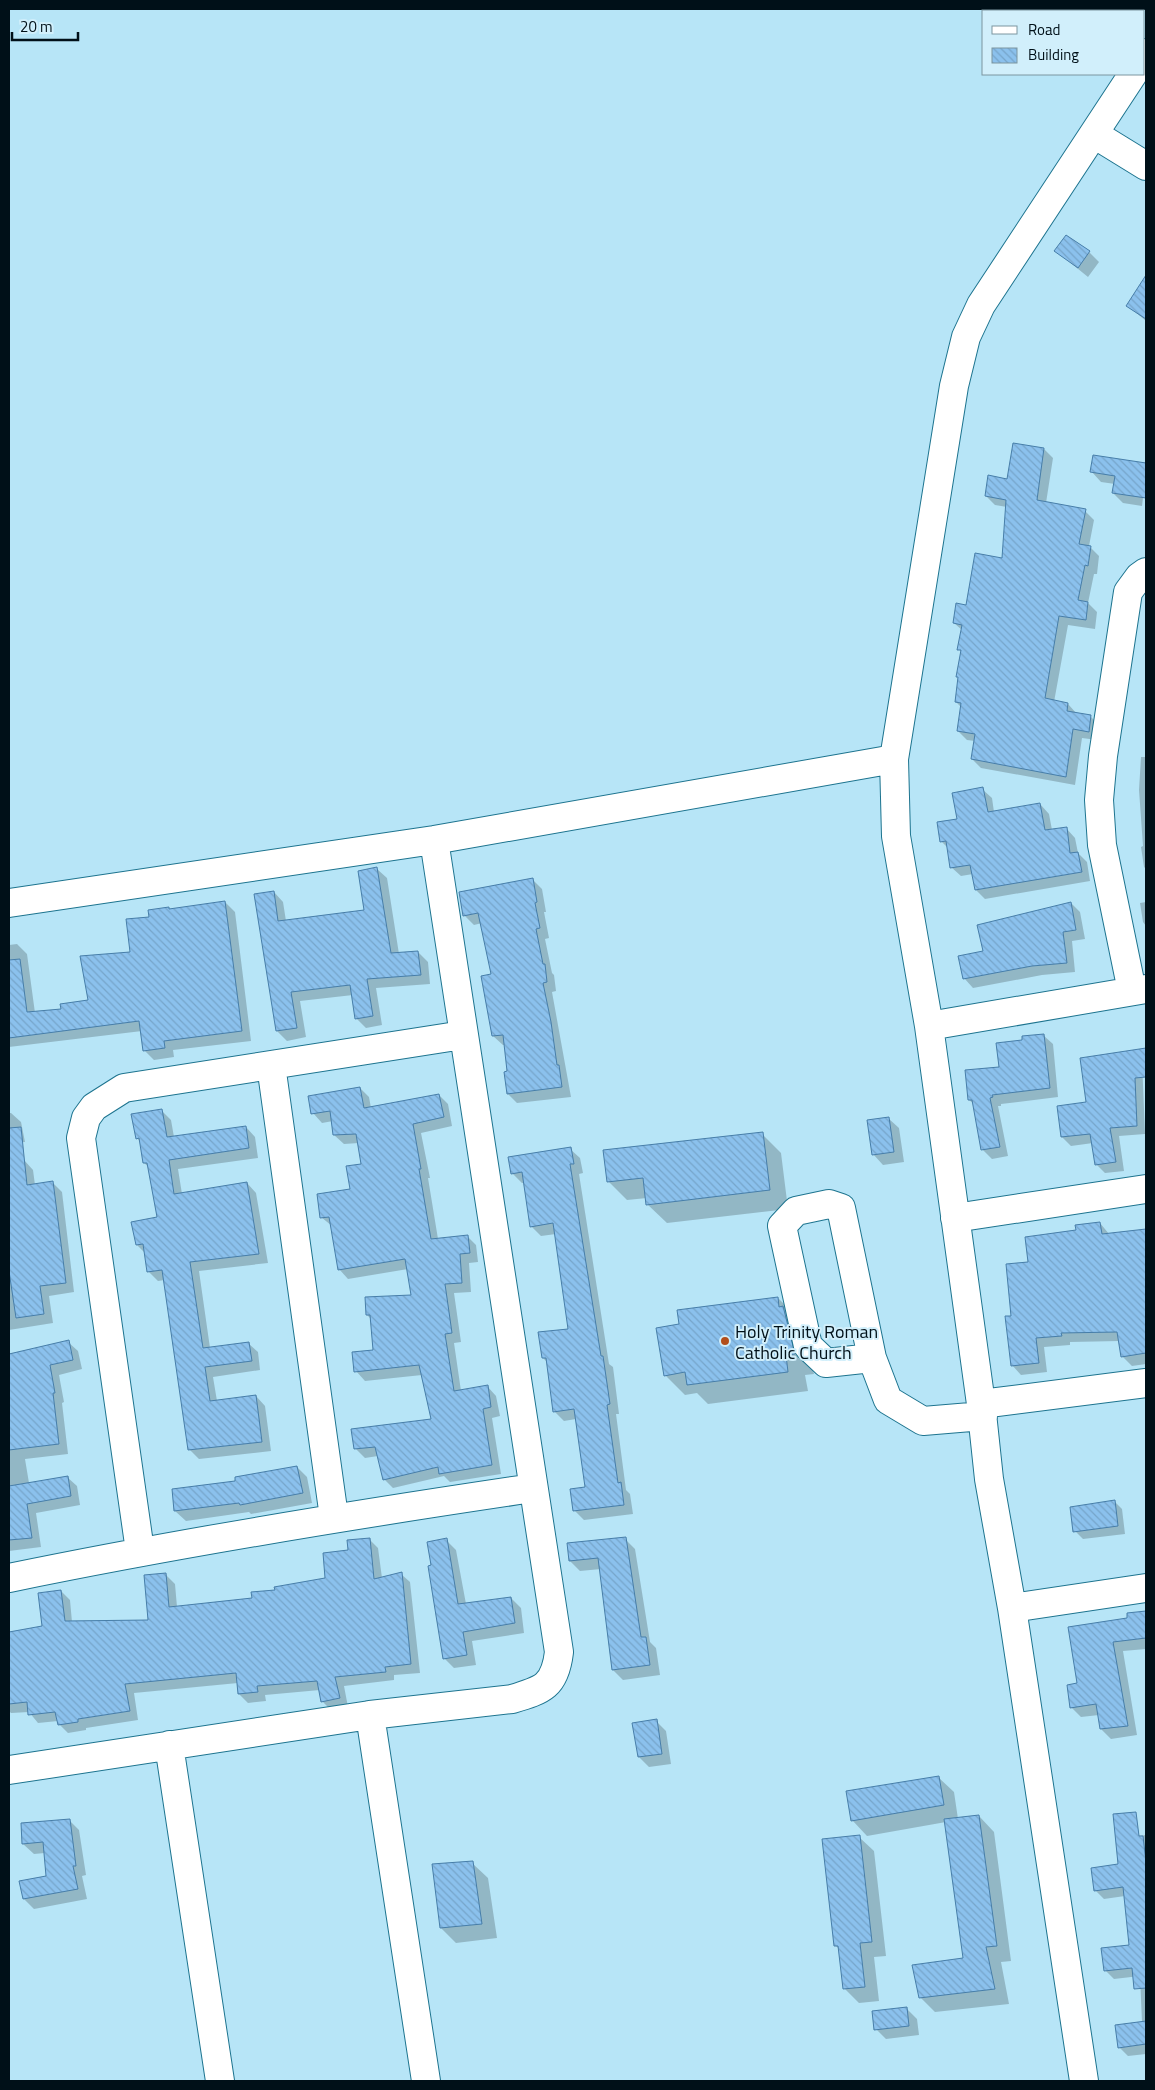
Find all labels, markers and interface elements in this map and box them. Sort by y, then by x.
scale bar [12,10,79,42]
legend [982,10,1145,75]
text: 20 m [20,15,53,38]
text: Road [1028,18,1060,41]
text: Building [1028,43,1079,66]
place label: Holy Trinity Roman Catholic Church [735,1318,878,1366]
marker: Holy Trinity Roman Catholic Church [719,1335,731,1347]

